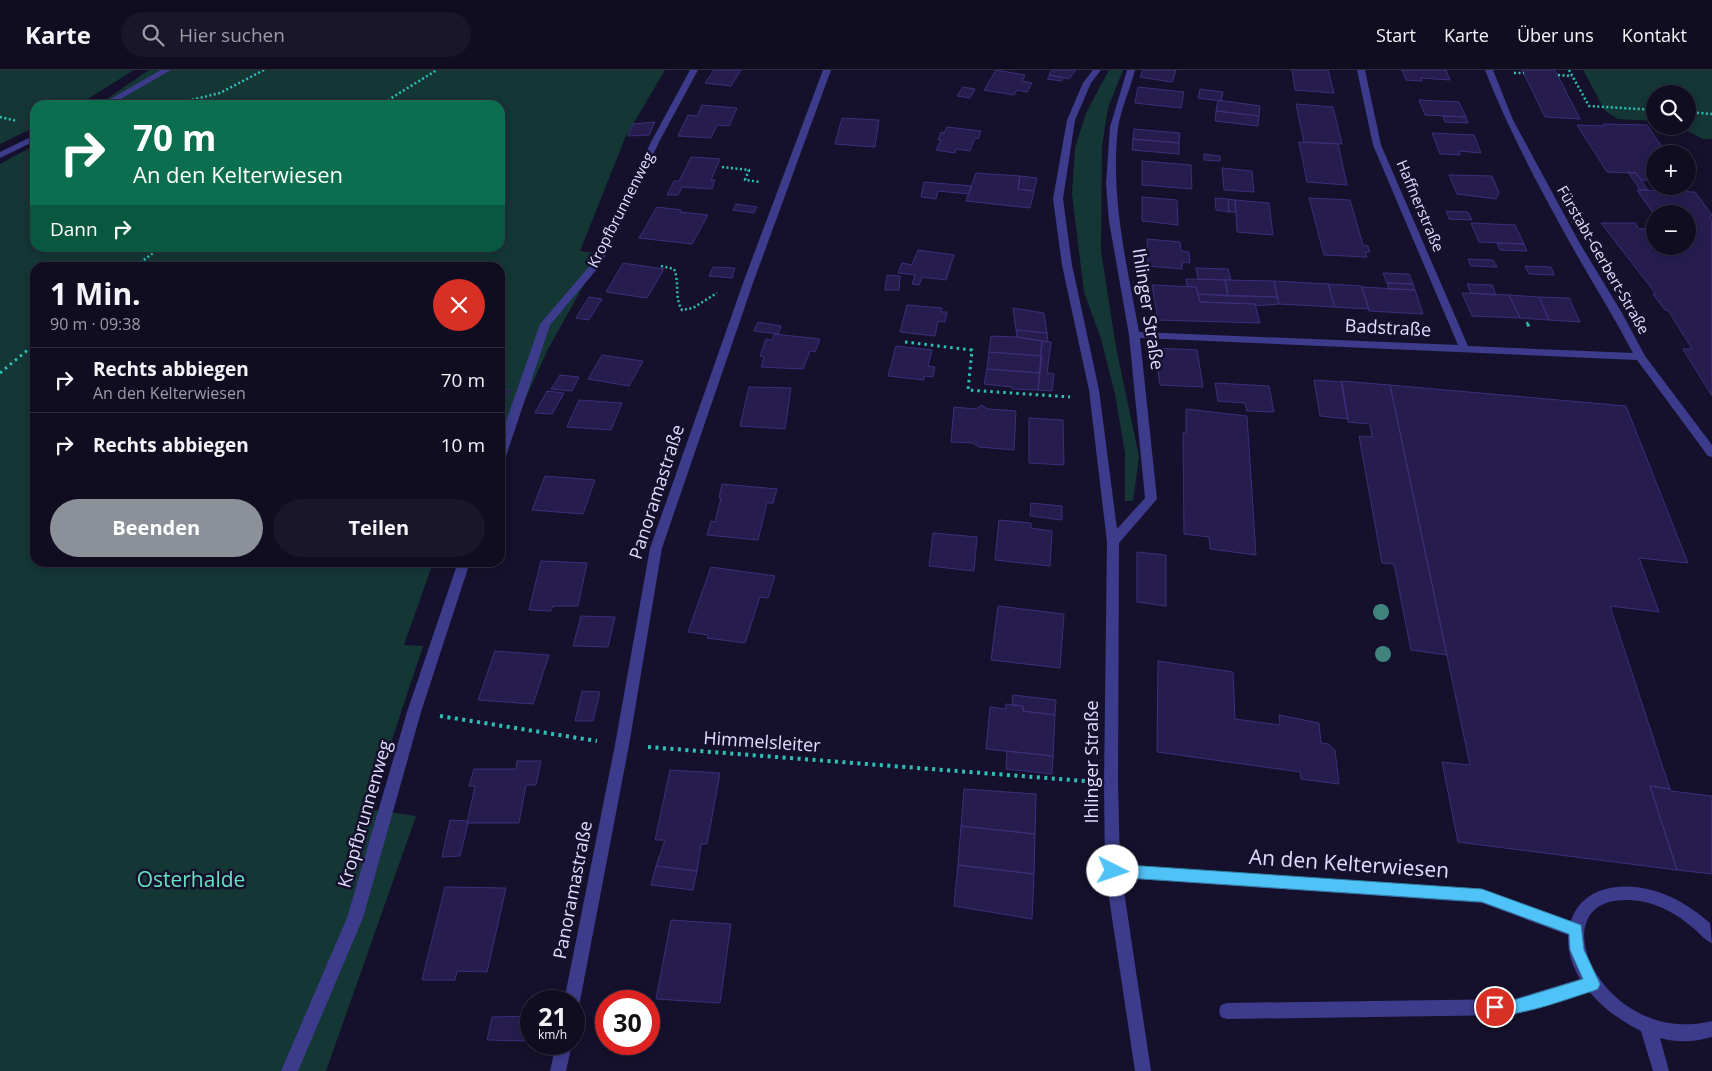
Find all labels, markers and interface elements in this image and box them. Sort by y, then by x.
search box [121,12,471,57]
text: Karte [25,18,91,51]
icon: search [139,21,167,49]
text: Hier suchen [179,22,285,48]
text: Start [1376,23,1416,47]
text: Karte [1444,23,1489,47]
text: Über uns [1517,23,1594,47]
text: Kontakt [1622,23,1687,47]
map controls [1646,85,1696,255]
button: search [1646,85,1696,135]
text: 70 m [133,114,216,161]
icon: right [50,120,115,185]
button: + [1646,145,1696,195]
street label: Kropfbrunnenweg [582,148,658,271]
street label: Haffnerstraße [1393,157,1449,255]
text: An den Kelterwiesen [133,159,343,189]
street label: Fürstabt-Gerbert-Straße [1553,182,1655,337]
button: − [1646,205,1696,255]
icon: right [108,215,136,243]
text: Dann [50,216,98,242]
street label: Ihlinger Straße [1128,246,1170,372]
text: 1 Min. [50,273,141,314]
button: close [433,279,485,331]
text: 90 m · 09:38 [50,313,141,335]
street label: Badstraße [1344,313,1432,341]
text: Rechts abbiegen [93,356,249,382]
icon: right [50,366,78,394]
text: 70 m [441,367,485,393]
text: An den Kelterwiesen [93,382,246,404]
street label: Panoramastraße [623,421,689,562]
icon: right [50,431,78,459]
text: Rechts abbiegen [93,432,249,458]
text: 10 m [441,432,485,458]
button: Beenden [50,499,263,557]
button: Teilen [273,499,485,557]
street label: Ihlinger Straße [1079,700,1103,824]
street label: Himmelsleiter [703,725,822,757]
street label: Kropfbrunnenweg [331,737,397,890]
street label: Panoramastraße [547,819,597,961]
street label: An den Kelterwiesen [1248,842,1450,884]
position arrow [1086,844,1138,896]
park label: Osterhalde [137,865,245,893]
pin [1474,986,1516,1028]
speed limit sign: 30 [595,990,660,1055]
icon: arrive [1481,993,1509,1021]
text: 21 [538,999,567,1033]
text: km/h [538,1026,567,1043]

